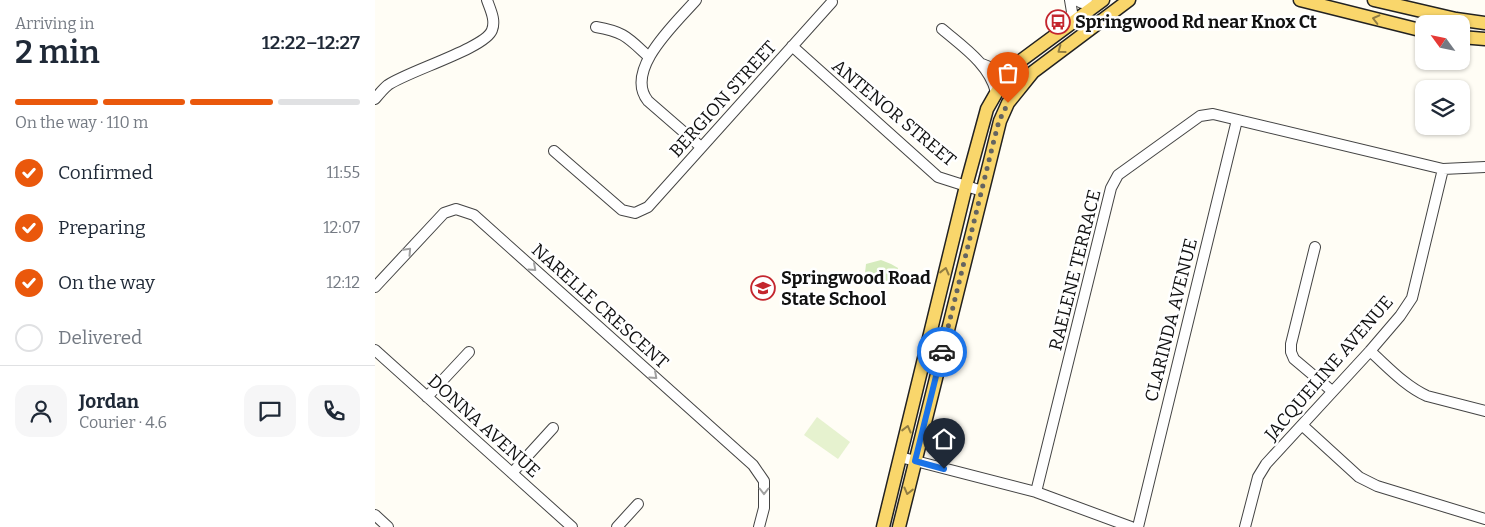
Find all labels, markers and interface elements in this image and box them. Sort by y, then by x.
bus stop icon: Springwood Rd near Knox Ct [1045,9,1071,35]
place label: Springwood Rd near Knox Ct [1075,11,1317,33]
text: Arriving in [15,14,94,33]
one-way arrow [1372,14,1381,25]
north arrow [1415,15,1470,70]
map controls [1415,15,1470,135]
text: 12:22–12:27 [262,31,360,54]
text: 2 min [15,33,100,71]
street label: BERGION STREET [665,36,781,162]
one-way arrow [1058,44,1067,52]
pin [987,52,1029,103]
street label: ANTENOR STREET [828,55,961,171]
icon: bag [994,59,1022,87]
button: layers [1415,80,1470,135]
text: On the way · 110 m [15,113,148,132]
icon: check [15,159,43,187]
text: Confirmed [58,161,153,184]
text: 11:55 [327,163,360,182]
street label: RAELENE TERRACE [1044,187,1106,353]
icon: check [15,214,43,242]
text: Preparing [58,216,146,239]
text: 12:07 [323,218,360,237]
street label: CLARINDA AVENUE [1140,236,1202,404]
street label: NARELLE CRESCENT [527,239,673,373]
one-way arrow [402,248,411,257]
one-way arrow [527,262,536,271]
one-way arrow [939,266,950,275]
place label: Springwood Road State School [781,267,931,310]
icon: check [15,269,43,297]
text: On the way [58,271,155,294]
text: 12:12 [326,273,360,292]
school or university icon: Springwood Road State School [750,275,776,301]
street label: JACQUELINE AVENUE [1259,291,1398,446]
text: Delivered [58,326,142,349]
courier [917,327,967,377]
icon: car [928,338,956,366]
street label: DONNA AVENUE [423,370,545,482]
one-way arrow [648,370,657,379]
button: person [15,385,67,437]
button: chat [244,385,296,437]
button: phone [308,385,360,437]
text: Jordan [79,390,139,413]
text: Courier · 4.6 [79,413,167,432]
pin [923,418,965,469]
one-way arrow [901,424,912,433]
icon: home [930,425,958,453]
one-way arrow [759,487,769,495]
one-way arrow [903,487,914,496]

